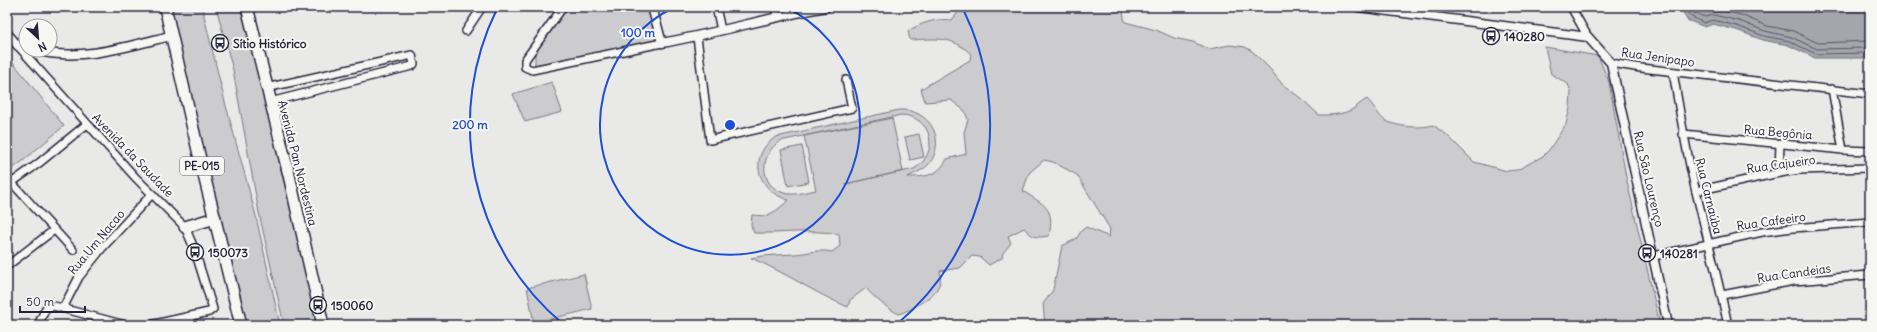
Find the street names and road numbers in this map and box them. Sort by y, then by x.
street label: Rua Jenipapo [1620,44,1696,70]
street label: Avenida Pan Nordestina [275,99,321,228]
street label: Avenida da Saudade [89,110,177,200]
street label: Rua Begônia [1743,122,1813,142]
street label: Rua São Lourenço [1631,130,1667,229]
street label: Rua Cajueiro [1746,152,1817,176]
street label: Rua Carnaúba [1692,156,1726,236]
road number: PE-015 [180,157,224,175]
street label: Rua Um Nacao [64,206,128,278]
street label: Rua Cafeeiro [1735,209,1807,233]
street label: Rua Candeias [1756,260,1832,286]

